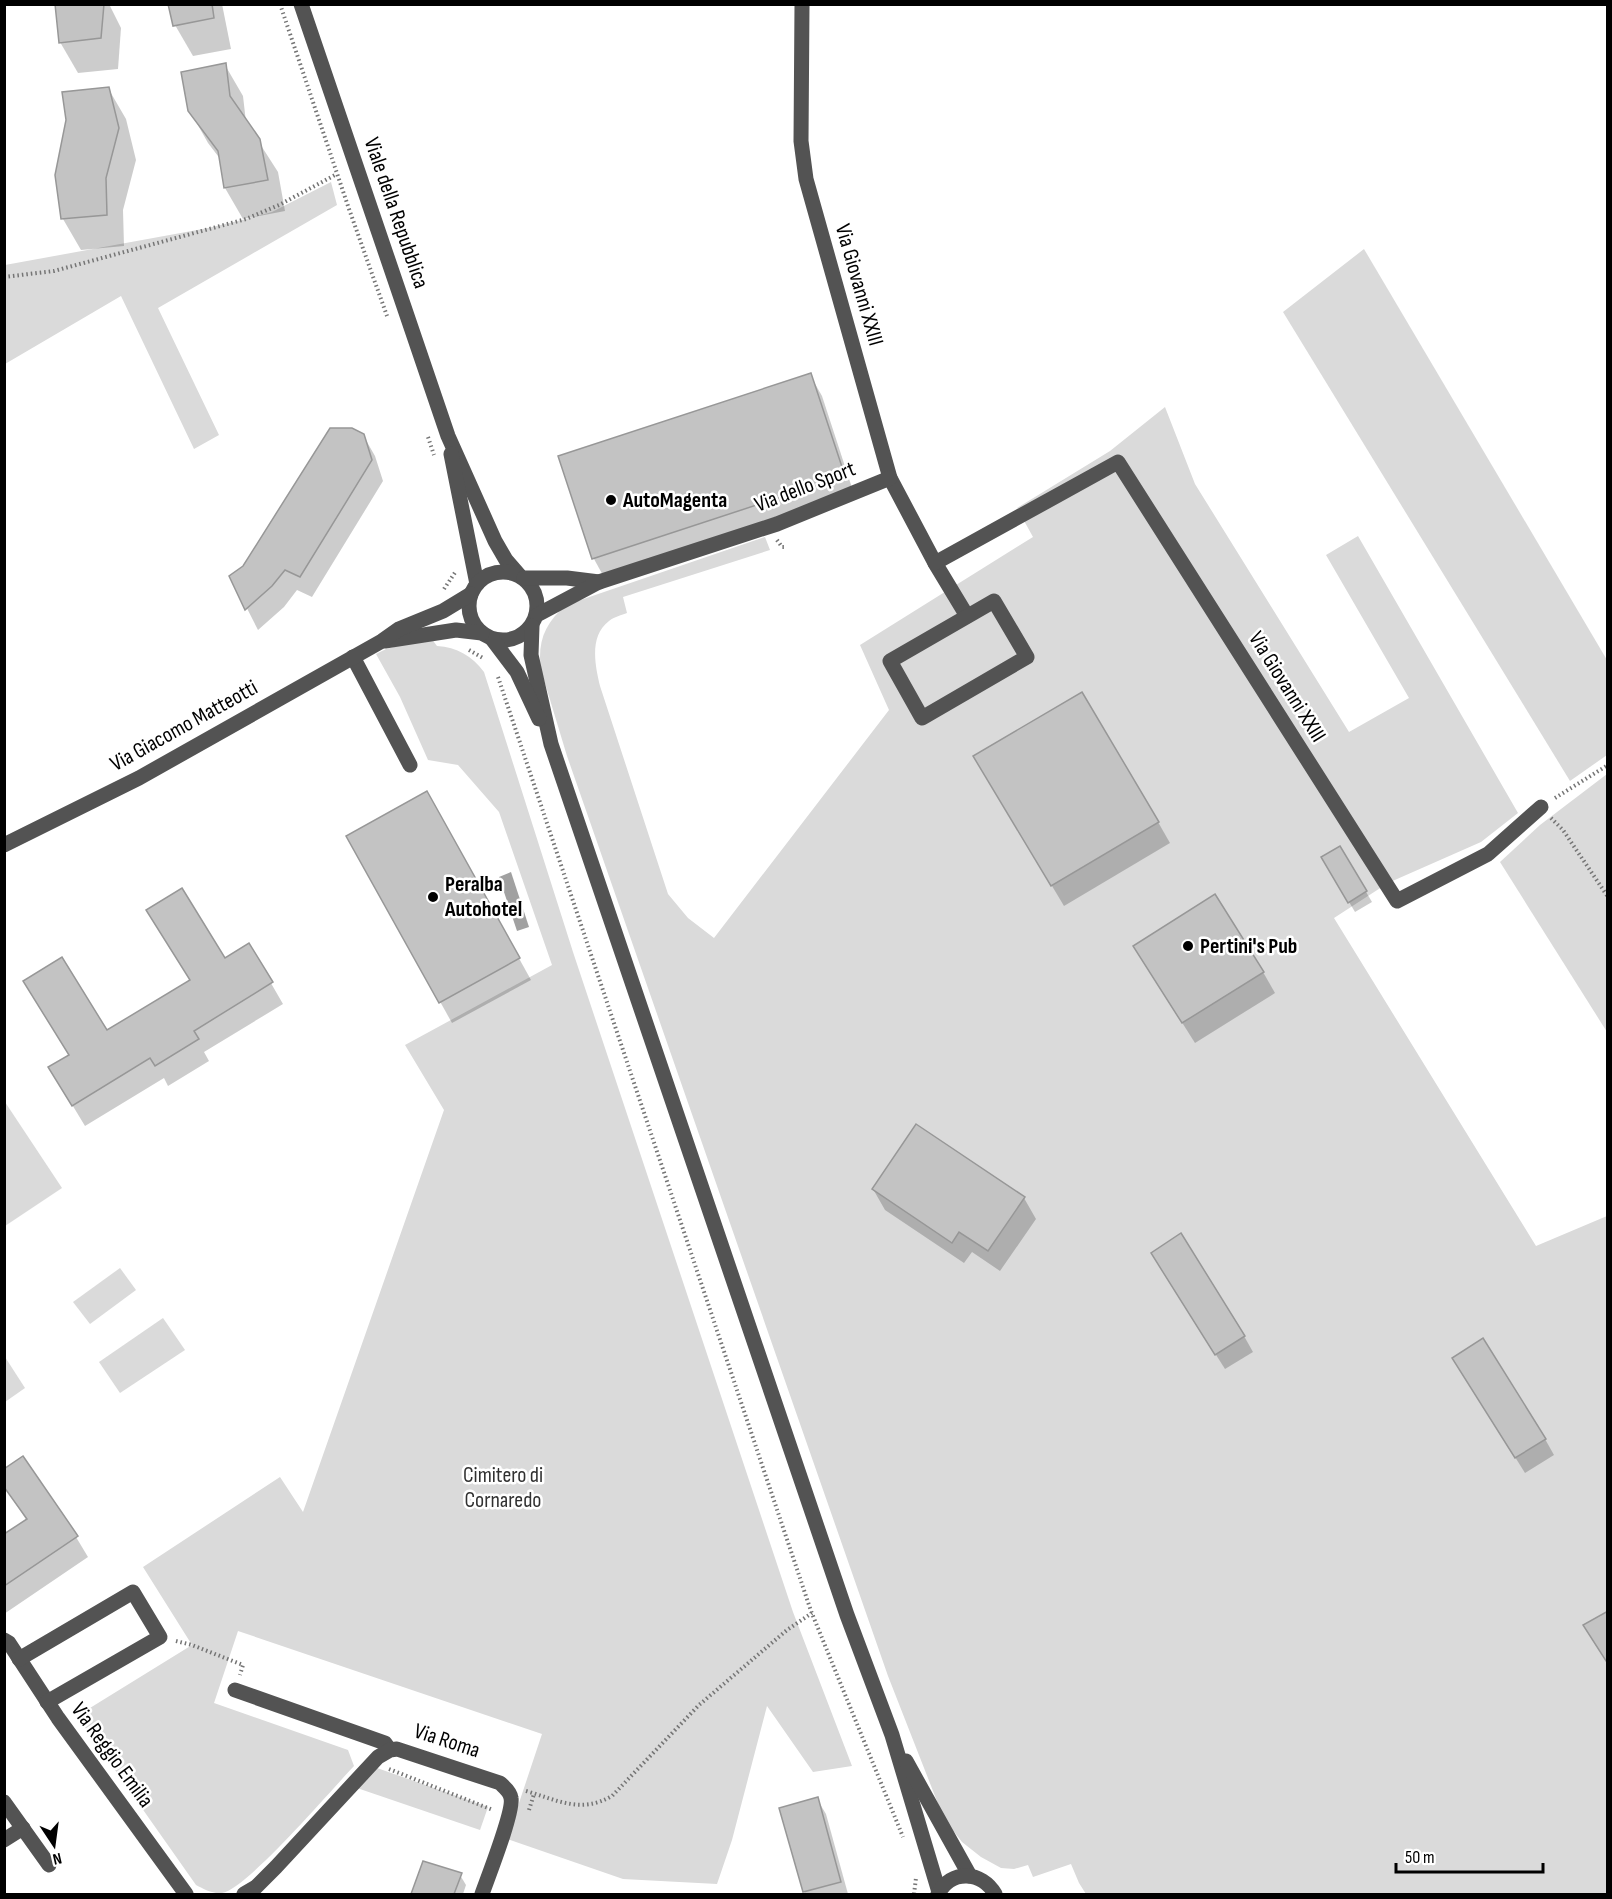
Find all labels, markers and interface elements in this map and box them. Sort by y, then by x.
street label: Viale della Repubblica [358,134,434,292]
street label: Via Giovanni XXIII [829,221,889,349]
street label: Via dello Sport [751,455,859,519]
place label: AutoMagenta [622,487,727,514]
marker: AutoMagenta [604,493,618,507]
street label: Via Giovanni XXIII [1242,627,1332,747]
street label: Via Giacomo Matteotti [106,674,262,778]
place label: Peralba Autohotel [444,871,522,923]
marker: Peralba Autohotel [426,890,440,904]
place label: Pertini's Pub [1200,933,1297,960]
marker: Pertini's Pub [1181,939,1195,953]
park label: Cimitero di Cornaredo [463,1462,543,1514]
street label: Via Reggio Emilia [65,1697,159,1813]
street label: Via Roma [411,1718,483,1764]
north arrow [24,1815,84,1875]
scale bar [1396,1836,1543,1874]
text: 50 m [1405,1847,1435,1868]
text: N [51,1848,63,1868]

